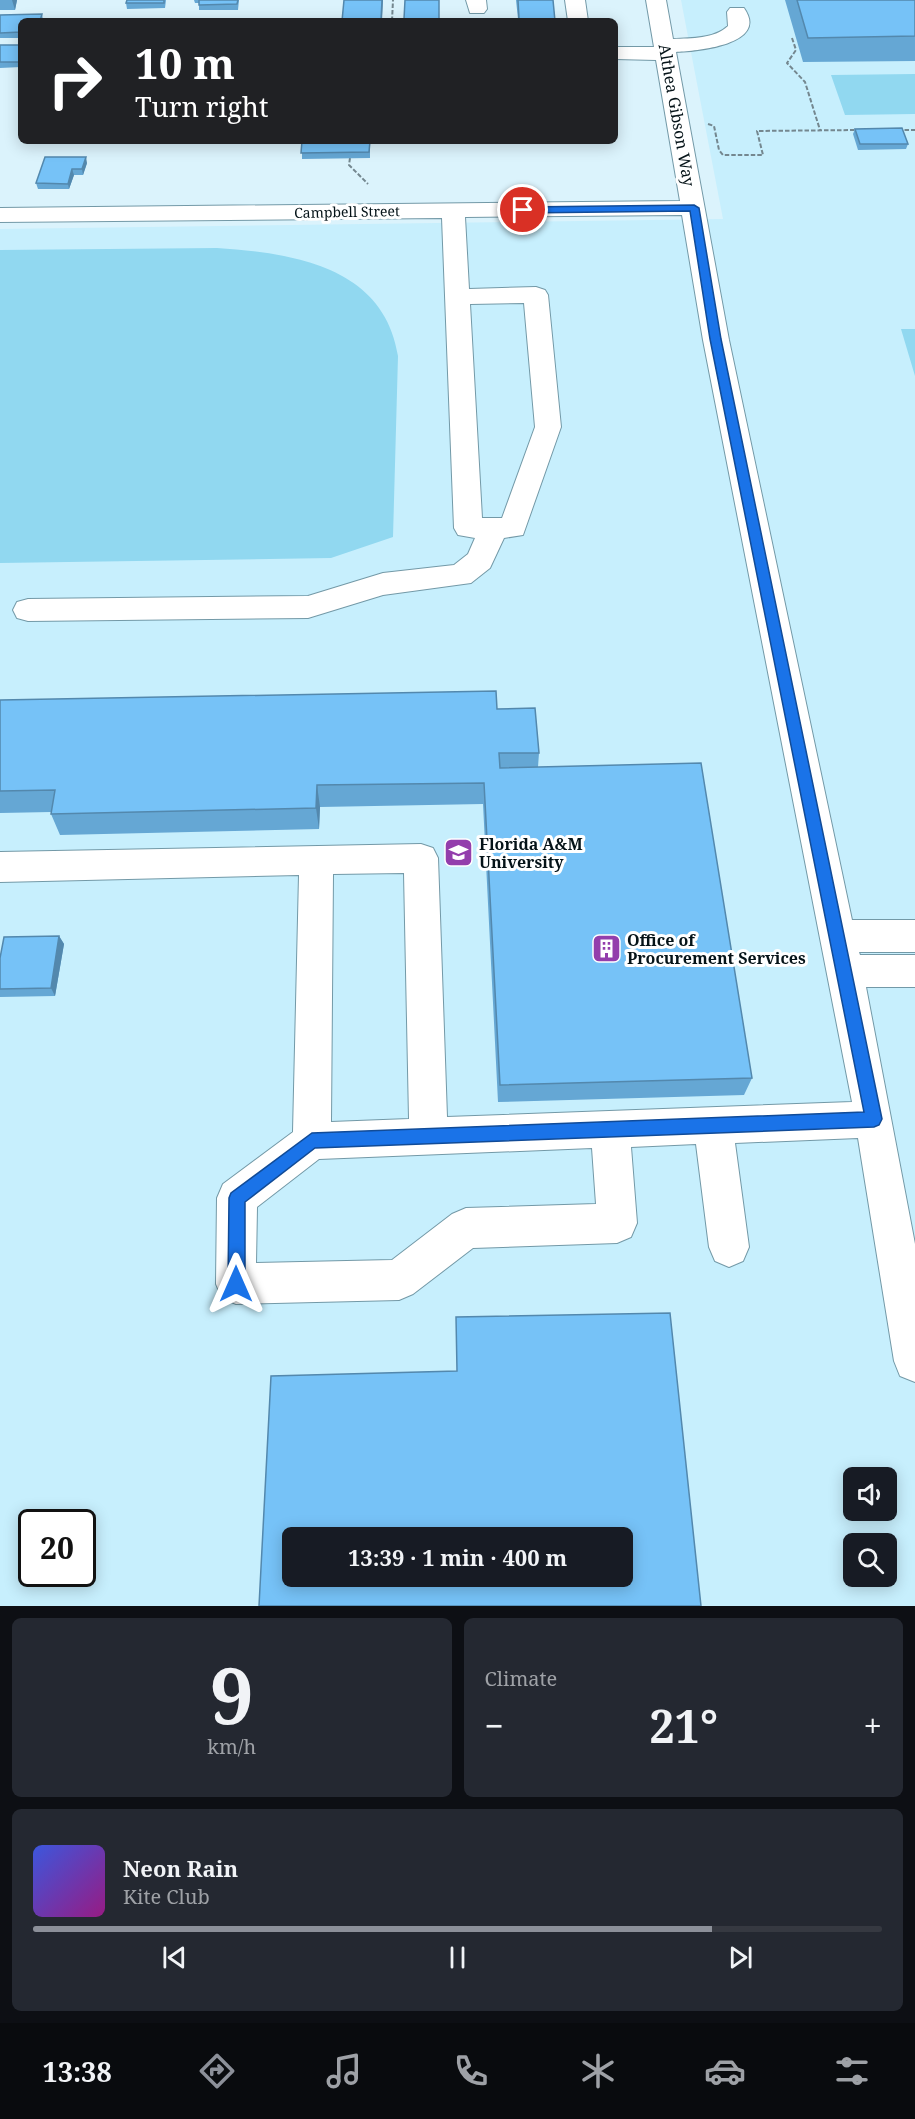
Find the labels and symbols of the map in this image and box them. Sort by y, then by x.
street label: Althea Gibson Way [654,42,701,189]
pin [497,184,548,235]
street label: Campbell Street [294,201,400,222]
place label: Florida A&M University [479,833,583,873]
school or university icon: Florida A&M University [442,837,474,869]
place label: Office of Procurement Services [627,929,806,969]
building icon: Office of Procurement Services [590,933,622,965]
position arrow [204,1252,268,1316]
speed limit sign: 20 [18,1509,96,1587]

